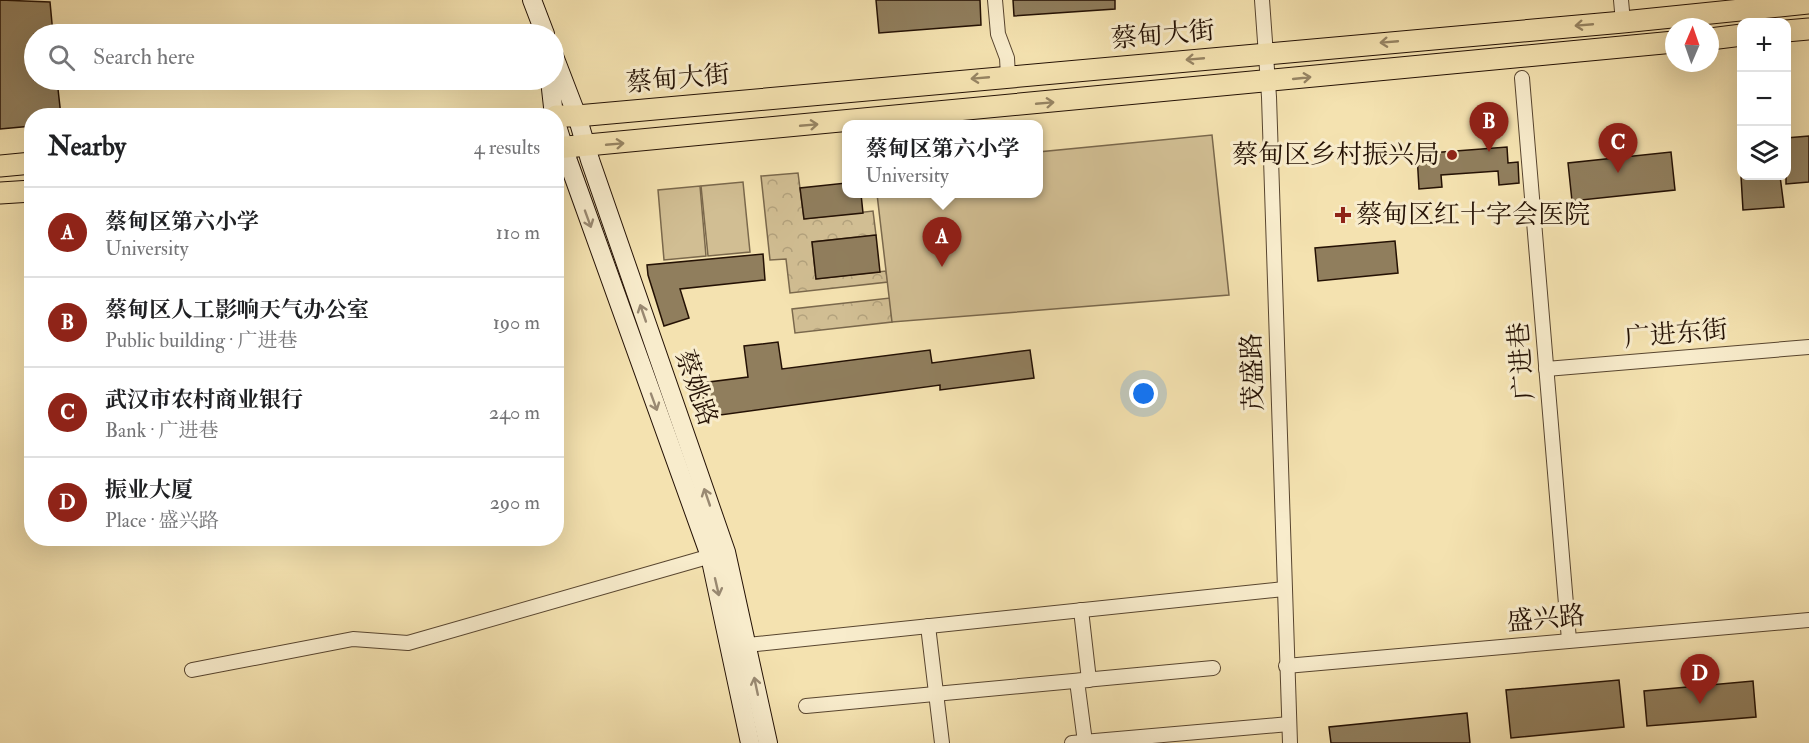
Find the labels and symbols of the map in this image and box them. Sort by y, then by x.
street label: 蔡甸大街 [1110,15,1216,55]
north arrow [1665,18,1719,72]
one-way arrow [1574,20,1594,31]
one-way arrow [1380,37,1400,48]
one-way arrow [1186,54,1206,65]
street label: 蔡甸大街 [625,59,731,99]
one-way arrow [1291,72,1311,83]
one-way arrow [970,73,990,84]
one-way arrow [1034,97,1054,108]
pin: B [1470,102,1508,152]
one-way arrow [798,119,818,130]
pin: C [1598,124,1638,173]
one-way arrow [604,138,624,149]
place label: 蔡甸区乡村振兴局 [1232,139,1440,171]
marker: 蔡甸区乡村振兴局 [1445,148,1459,162]
place label: 蔡甸区红十字会医院 [1356,199,1590,231]
marker: 蔡甸区红十字会医院 [1334,206,1352,224]
one-way arrow [584,209,595,228]
pin: A [922,218,962,267]
one-way arrow [637,304,648,323]
street label: 广进东街 [1623,314,1729,354]
street label: 广进巷 [1503,321,1541,401]
street label: 茂盛路 [1236,332,1270,412]
street label: 蔡姚路 [668,346,724,430]
your location [1129,379,1158,408]
one-way arrow [650,392,661,411]
one-way arrow [701,488,712,507]
one-way arrow [711,577,723,596]
street label: 盛兴路 [1506,600,1586,638]
pin: D [1680,654,1720,704]
one-way arrow [749,677,761,696]

